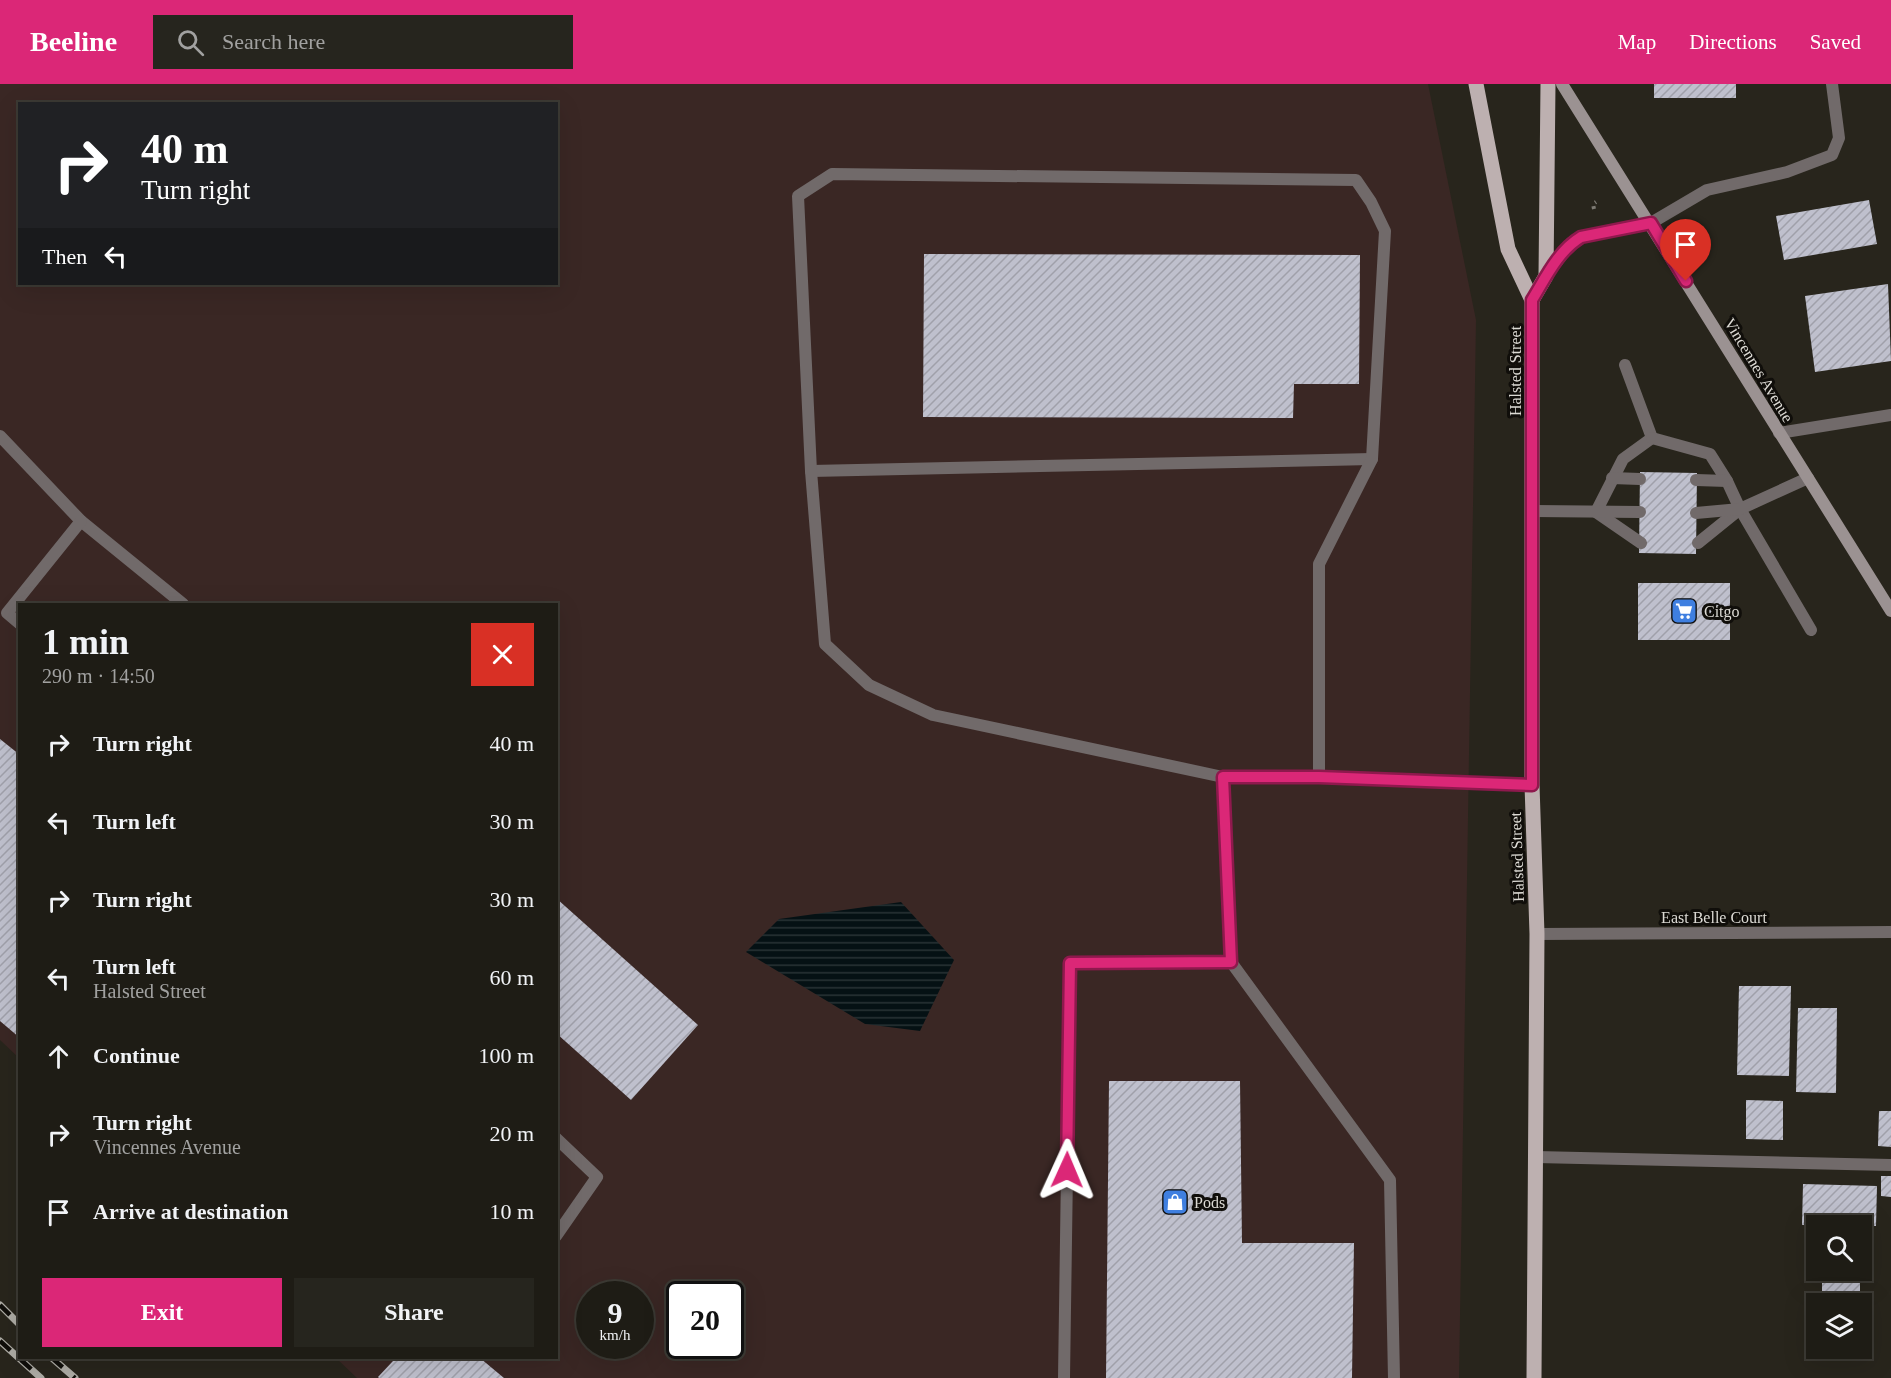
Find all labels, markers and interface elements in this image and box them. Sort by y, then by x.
search box [153,15,573,69]
text: Beeline [30,26,117,57]
icon: search [174,26,207,59]
text: Search here [222,29,325,54]
text: Map [1618,30,1656,54]
text: Directions [1689,30,1777,54]
text: Saved [1810,30,1861,54]
icon: right [42,126,120,204]
text: 40 m [141,126,229,172]
text: Turn right [141,175,250,205]
pin [1660,219,1711,281]
icon: arrive [1669,228,1702,261]
icon: left [99,240,132,273]
text: Then [42,244,87,269]
street label: Vincennes Avenue [1721,315,1797,425]
street label: Halsted Street [1507,325,1524,416]
supermarket icon: Citgo [1669,596,1699,626]
place label: Citgo [1704,603,1740,621]
text: 1 min [42,622,129,662]
button: close [471,623,534,686]
text: 290 m · 14:50 [42,665,155,687]
icon: right [42,728,75,761]
text: Turn right [93,731,192,756]
text: 40 m [489,731,534,756]
icon: left [42,806,75,839]
text: Turn left [93,809,176,834]
text: 30 m [489,809,534,834]
street label: Halsted Street [1507,811,1527,902]
icon: right [42,884,75,917]
text: Turn right [93,887,192,912]
text: 30 m [489,887,534,912]
street label: East Belle Court [1661,909,1767,926]
text: Turn left [93,954,176,979]
icon: left [42,962,75,995]
text: 60 m [489,965,534,990]
text: Halsted Street [93,980,206,1002]
icon: ahead [42,1040,75,1073]
text: Continue [93,1043,180,1068]
text: 100 m [478,1043,534,1068]
text: Turn right [93,1110,192,1135]
icon: right [42,1118,75,1151]
text: 20 m [489,1121,534,1146]
text: Vincennes Avenue [93,1136,241,1158]
position arrow [1035,1138,1099,1202]
shop icon: Pods [1160,1187,1190,1217]
place label: Pods [1194,1194,1225,1211]
icon: arrive [42,1196,75,1229]
text: Arrive at destination [93,1199,289,1224]
text: 10 m [489,1199,534,1224]
map controls [1806,1215,1872,1359]
button: search [1806,1215,1872,1281]
button: Exit [42,1278,282,1347]
button: Share [294,1278,534,1347]
speed limit sign: 20 [666,1281,744,1359]
button: layers [1806,1293,1872,1359]
text: 9 [608,1296,623,1329]
text: km/h [600,1327,630,1343]

